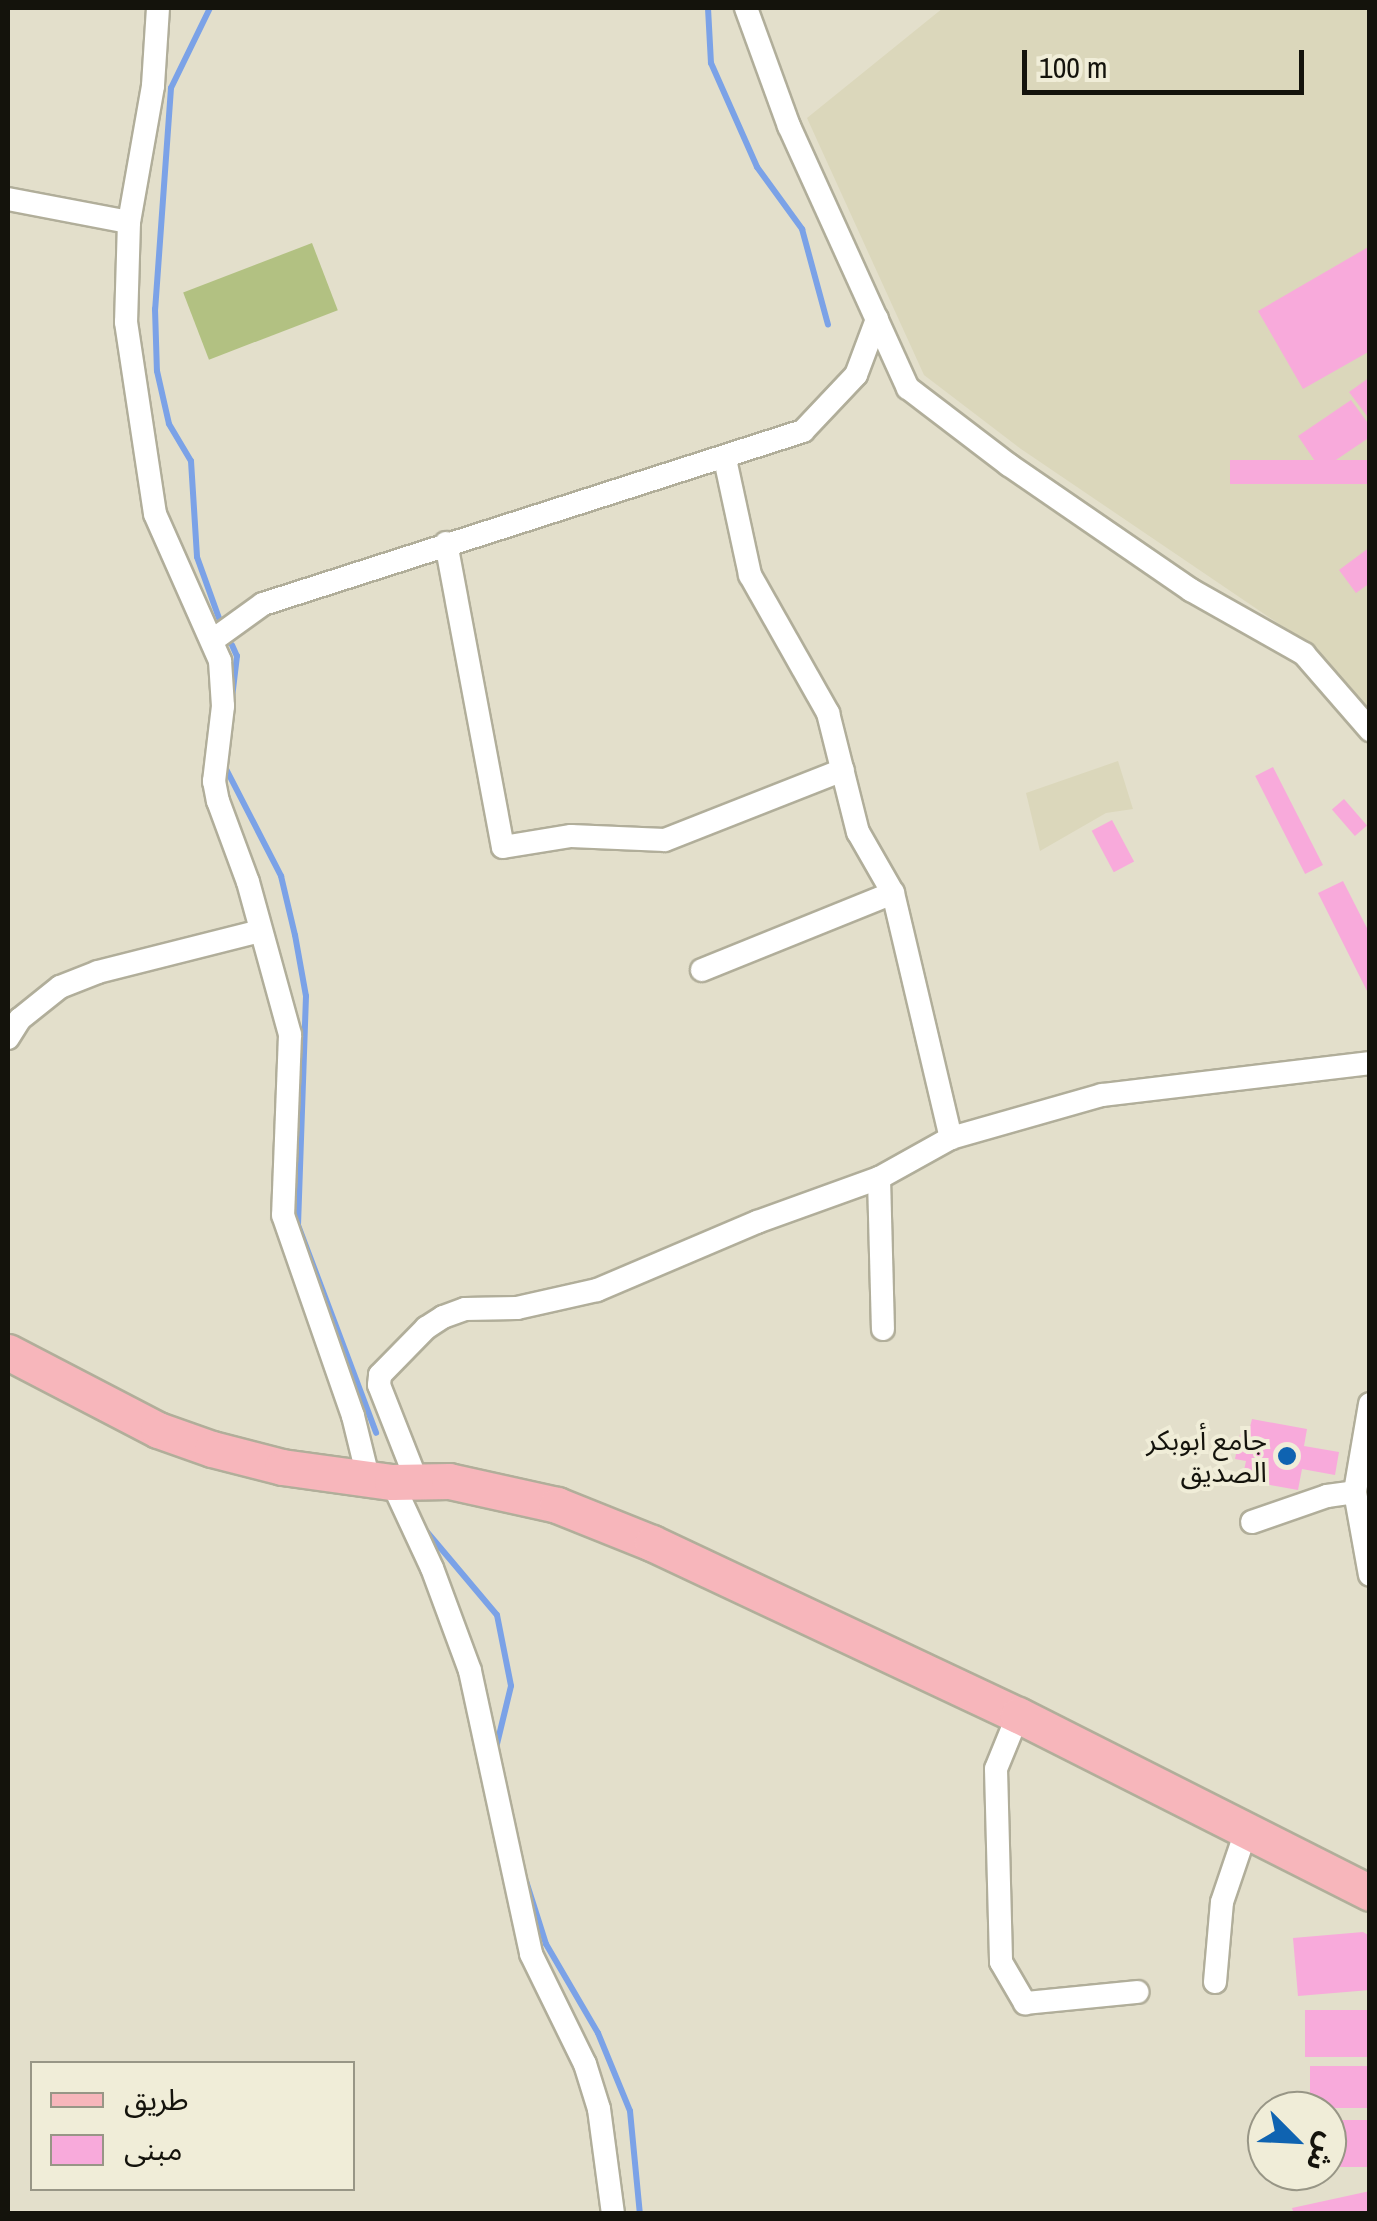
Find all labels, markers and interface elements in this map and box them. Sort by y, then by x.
scale bar [1027,30,1310,92]
text: 100 m [1039,47,1107,87]
place label: جامع أبوبكر الصديق [1146,1423,1267,1489]
marker: جامع أبوبكر الصديق [1276,1445,1298,1467]
legend [30,2061,355,2191]
text: طريق [124,2079,189,2119]
north arrow [1247,2091,1347,2191]
text: ش [1297,2127,1348,2178]
text: مبنى [124,2129,182,2169]

